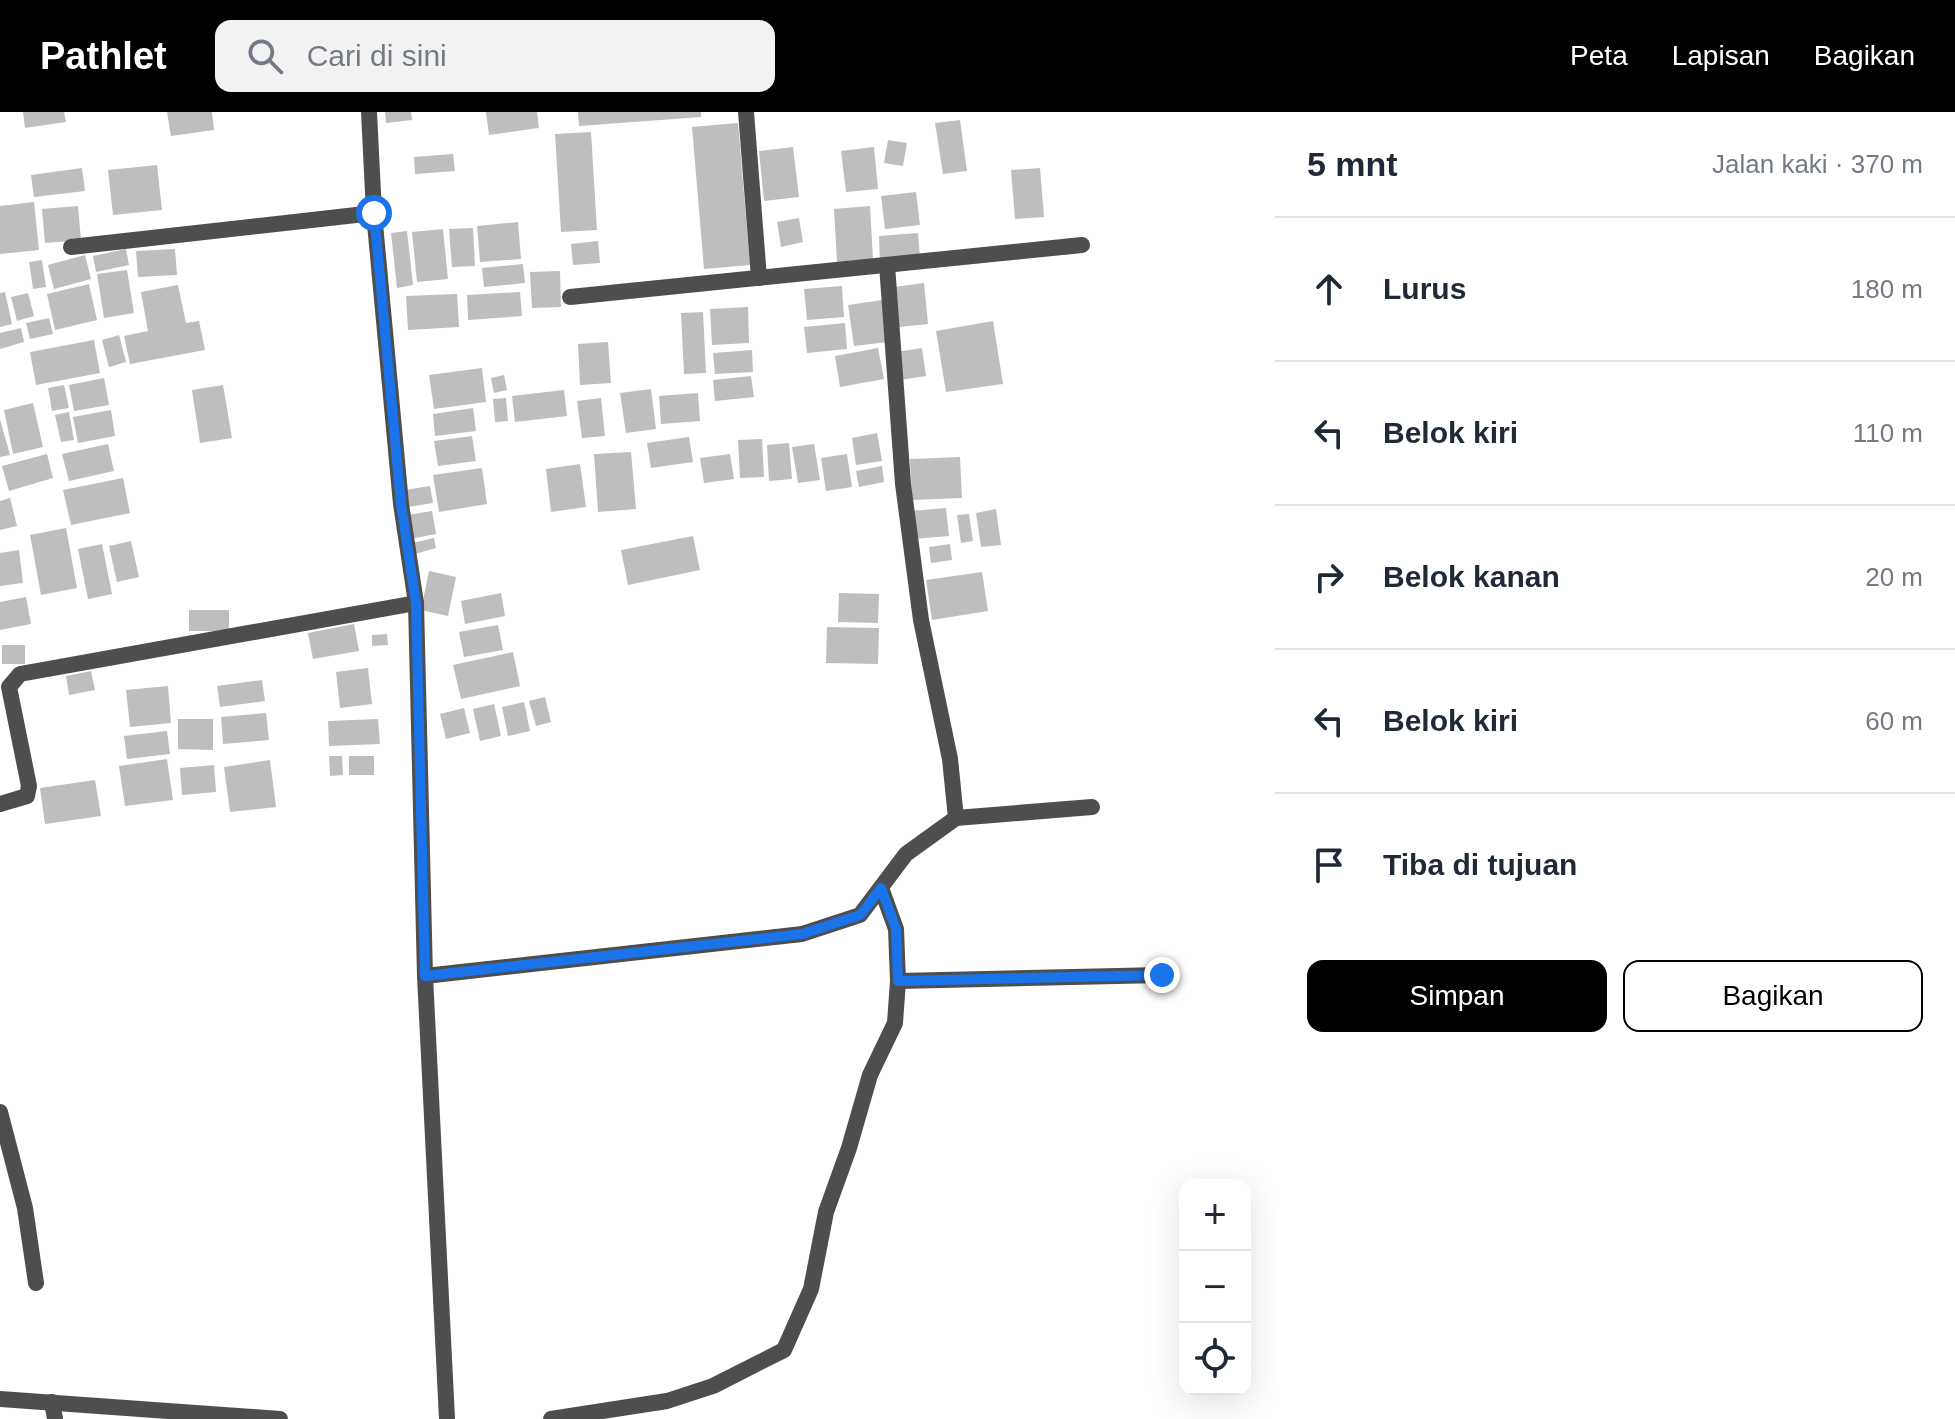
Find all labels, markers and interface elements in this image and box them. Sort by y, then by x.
search box [215,20,775,92]
icon: search [243,34,287,78]
text: Pathlet [40,35,167,77]
text: Cari di sini [307,39,447,72]
text: Peta [1570,40,1628,71]
text: Lapisan [1672,40,1770,71]
text: Bagikan [1814,40,1915,71]
text: 5 mnt [1307,145,1398,183]
text: Jalan kaki · 370 m [1712,149,1923,179]
route start [356,195,392,231]
icon: ahead [1307,267,1351,311]
text: Lurus [1383,272,1466,305]
text: 180 m [1851,274,1923,304]
icon: left [1307,411,1351,455]
text: Belok kiri [1383,416,1518,449]
text: 110 m [1853,418,1923,448]
icon: right [1307,555,1351,599]
text: Belok kanan [1383,560,1560,593]
text: 20 m [1865,562,1923,592]
icon: left [1307,699,1351,743]
text: Belok kiri [1383,704,1518,737]
text: 60 m [1865,706,1923,736]
icon: arrive [1307,843,1351,887]
text: Tiba di tujuan [1383,848,1577,881]
route end [1144,957,1180,993]
button: Simpan [1307,960,1607,1032]
button: Bagikan [1623,960,1923,1032]
map controls [1179,1179,1251,1395]
button: + [1179,1179,1251,1251]
button: − [1179,1251,1251,1323]
button: locate [1179,1323,1251,1395]

